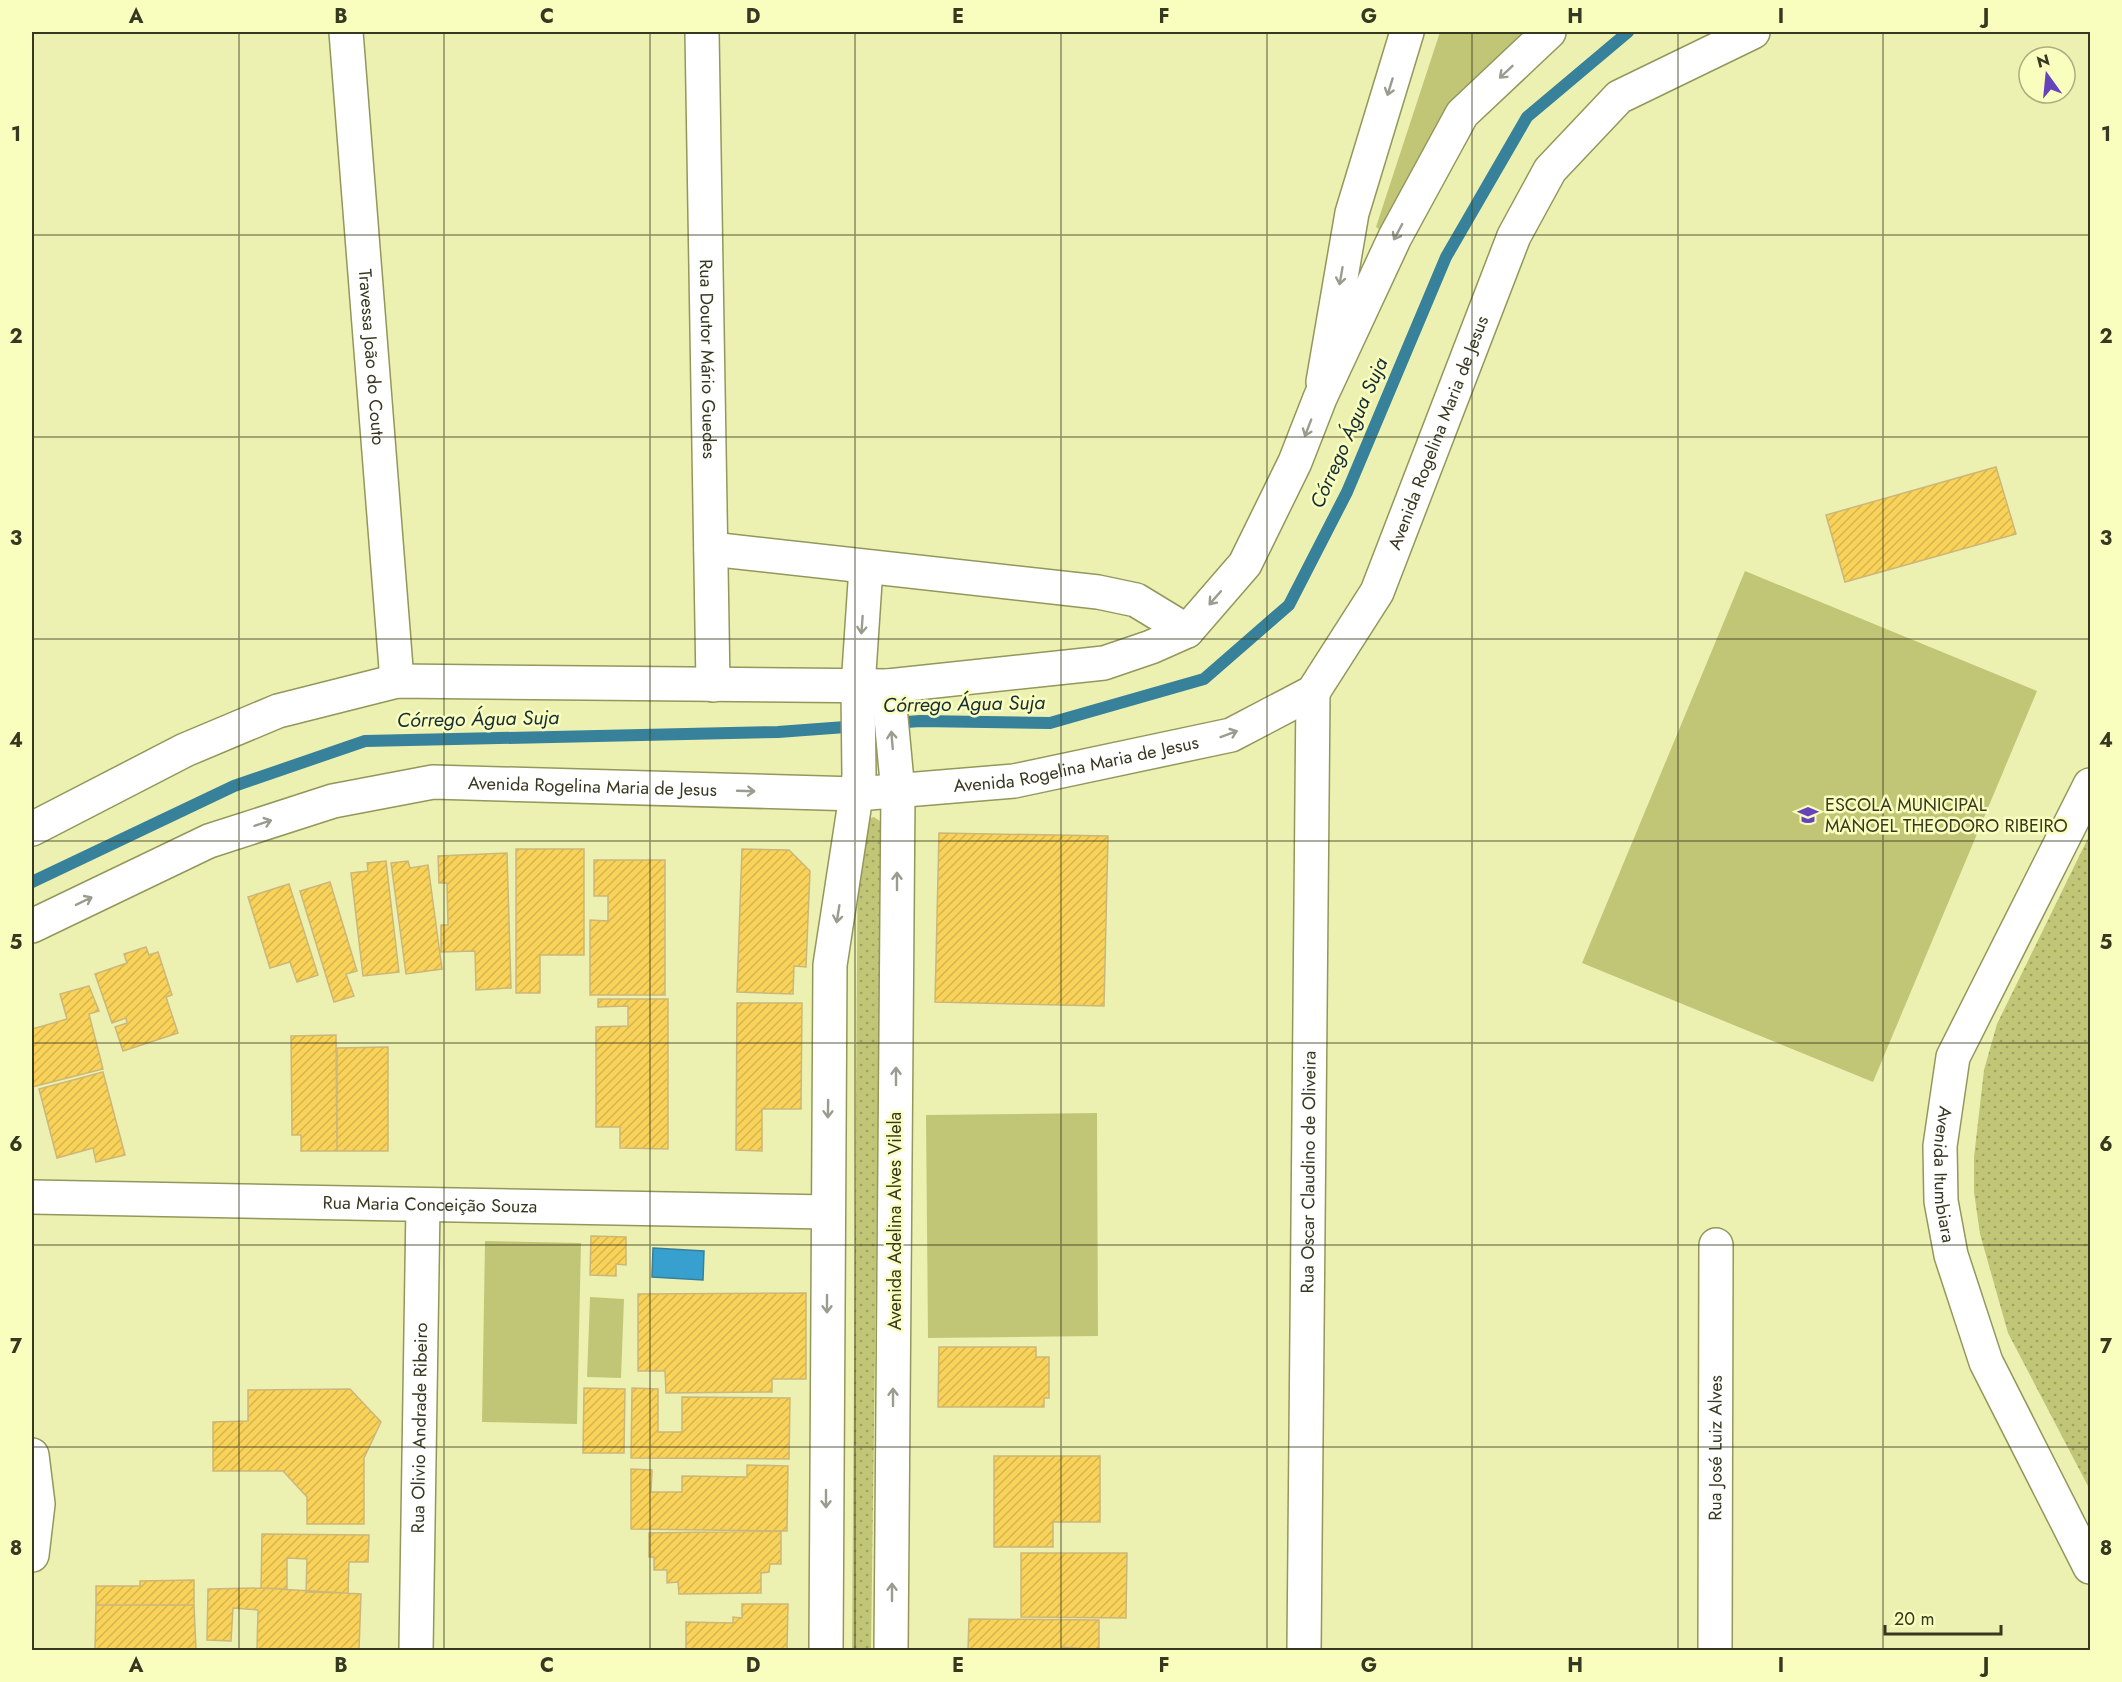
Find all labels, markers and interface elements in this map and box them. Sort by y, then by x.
text: A [128,2,144,31]
text: B [334,2,348,31]
text: C [540,2,554,31]
text: D [746,2,760,31]
text: E [952,2,964,31]
text: F [1158,2,1170,31]
text: G [1361,2,1377,31]
text: H [1567,2,1583,31]
text: I [1778,2,1784,31]
text: J [1979,2,1989,31]
north arrow [2017,45,2077,105]
text: N [2034,48,2052,74]
one-way arrow [1499,65,1514,79]
one-way arrow [1384,77,1395,96]
text: 1 [11,120,21,149]
text: 1 [2101,120,2111,149]
one-way arrow [1392,222,1403,240]
street label: Rua Doutor Mário Guedes [693,259,722,459]
one-way arrow [1335,265,1346,285]
street label: Travessa João do Couto [352,268,391,446]
street label: Avenida Rogelina Maria de Jesus [1381,312,1495,554]
text: 2 [9,322,23,351]
text: 2 [2099,322,2113,351]
water label: Córrego Água Suja [1303,353,1395,513]
one-way arrow [1302,418,1313,437]
text: 3 [10,524,22,553]
text: 3 [2100,524,2112,553]
one-way arrow [1209,590,1222,606]
one-way arrow [856,615,867,635]
water label: Córrego Água Suja [883,688,1045,720]
water label: Córrego Água Suja [397,703,559,735]
text: 4 [9,726,23,755]
text: 4 [2099,726,2113,755]
one-way arrow [1220,728,1238,739]
street label: Avenida Rogelina Maria de Jesus [952,729,1201,799]
one-way arrow [886,730,897,750]
street label: Avenida Rogelina Maria de Jesus [468,770,717,803]
one-way arrow [736,786,756,797]
place label: ESCOLA MUNICIPAL MANOEL THEODORO RIBEIRO [1825,792,2068,839]
school or university icon: ESCOLA MUNICIPAL MANOEL THEODORO RIBEIRO [1796,803,1820,827]
one-way arrow [253,817,272,828]
one-way arrow [891,872,903,892]
one-way arrow [75,895,93,906]
one-way arrow [832,904,843,924]
text: 5 [10,928,23,957]
text: 5 [2100,928,2113,957]
street label: Rua Oscar Claudino de Oliveira [1294,1051,1323,1294]
one-way arrow [890,1067,902,1087]
one-way arrow [822,1098,834,1118]
street label: Avenida Itumbiara [1927,1104,1961,1245]
street label: Avenida Adelina Alves Vilela [882,1112,908,1330]
text: 6 [9,1130,23,1159]
text: 6 [2099,1130,2113,1159]
street label: Rua Maria Conceição Souza [322,1189,538,1220]
one-way arrow [821,1293,833,1313]
street label: Rua Olivio Andrade Ribeiro [405,1322,434,1534]
text: 7 [10,1332,23,1361]
text: 7 [2100,1332,2113,1361]
street label: Rua José Luiz Alves [1702,1375,1729,1521]
one-way arrow [887,1388,899,1408]
one-way arrow [820,1488,832,1508]
text: 8 [10,1534,22,1563]
text: 8 [2100,1534,2112,1563]
one-way arrow [886,1583,898,1603]
scale bar [1885,1598,2000,1636]
text: 20 m [1894,1606,1934,1632]
text: A [128,1651,144,1680]
text: B [334,1651,348,1680]
text: C [540,1651,554,1680]
text: D [746,1651,760,1680]
text: E [952,1651,964,1680]
text: F [1158,1651,1170,1680]
text: G [1361,1651,1377,1680]
text: H [1567,1651,1583,1680]
text: I [1778,1651,1784,1680]
text: J [1979,1651,1989,1680]

